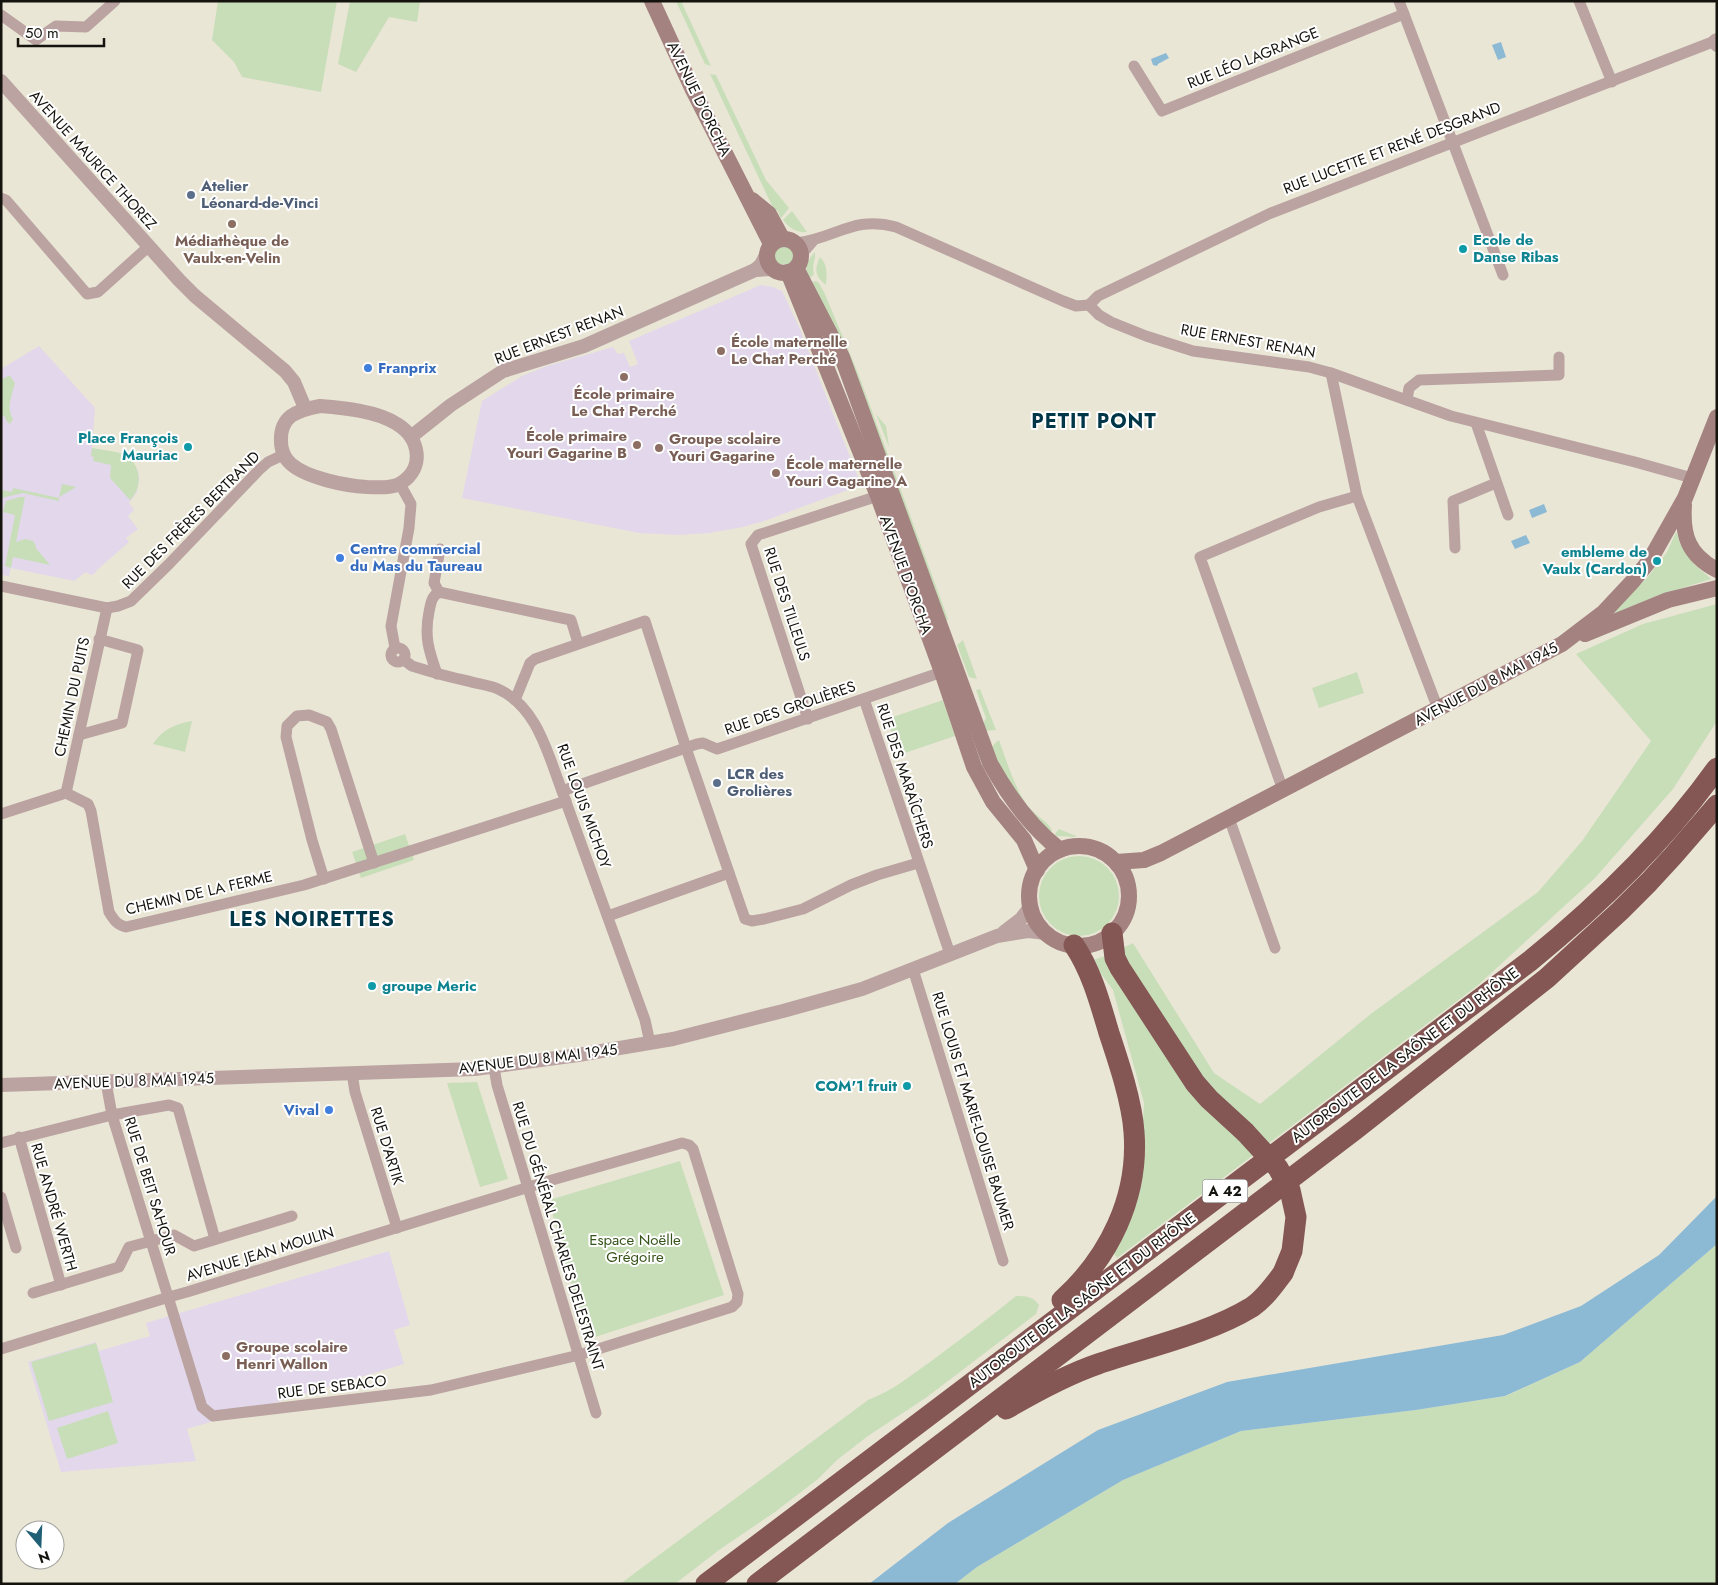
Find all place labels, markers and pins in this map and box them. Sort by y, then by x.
place label: Atelier Léonard-de-Vinci [200,175,318,214]
marker: Atelier Léonard-de-Vinci [185,189,197,201]
marker: Médiathèque de Vaulx-en-Velin [226,218,238,230]
place label: Ecole de Danse Ribas [1473,229,1559,268]
place label: Médiathèque de Vaulx-en-Velin [175,230,289,269]
marker: Ecole de Danse Ribas [1457,243,1469,255]
place label: École maternelle Le Chat Perché [731,331,848,370]
marker: École maternelle Le Chat Perché [715,345,727,357]
place label: Franprix [378,357,436,379]
marker: Franprix [362,362,374,374]
marker: École primaire Le Chat Perché [618,371,630,383]
place label: École primaire Le Chat Perché [571,383,677,422]
place label: École primaire Youri Gagarine B [506,425,627,464]
place label: Place François Mauriac [78,427,178,466]
place label: Groupe scolaire Youri Gagarine [668,428,781,467]
marker: École primaire Youri Gagarine B [631,439,643,451]
marker: Place François Mauriac [182,441,194,453]
marker: Groupe scolaire Youri Gagarine [653,442,665,454]
place label: École maternelle Youri Gagarine A [785,453,908,492]
marker: École maternelle Youri Gagarine A [770,467,782,479]
place label: Centre commercial du Mas du Taureau [350,538,482,577]
place label: embleme de Vaulx (Cardon) [1542,541,1647,580]
marker: Centre commercial du Mas du Taureau [334,552,346,564]
marker: embleme de Vaulx (Cardon) [1651,555,1663,567]
place label: LCR des Grolières [727,763,792,802]
marker: LCR des Grolières [711,777,723,789]
place label: groupe Meric [382,975,477,997]
marker: groupe Meric [366,980,378,992]
place label: COM'1 fruit [815,1075,897,1097]
marker: COM'1 fruit [901,1080,913,1092]
place label: Vival [283,1099,319,1121]
marker: Vival [323,1104,335,1116]
place label: Groupe scolaire Henri Wallon [236,1336,348,1375]
marker: Groupe scolaire Henri Wallon [220,1350,232,1362]

